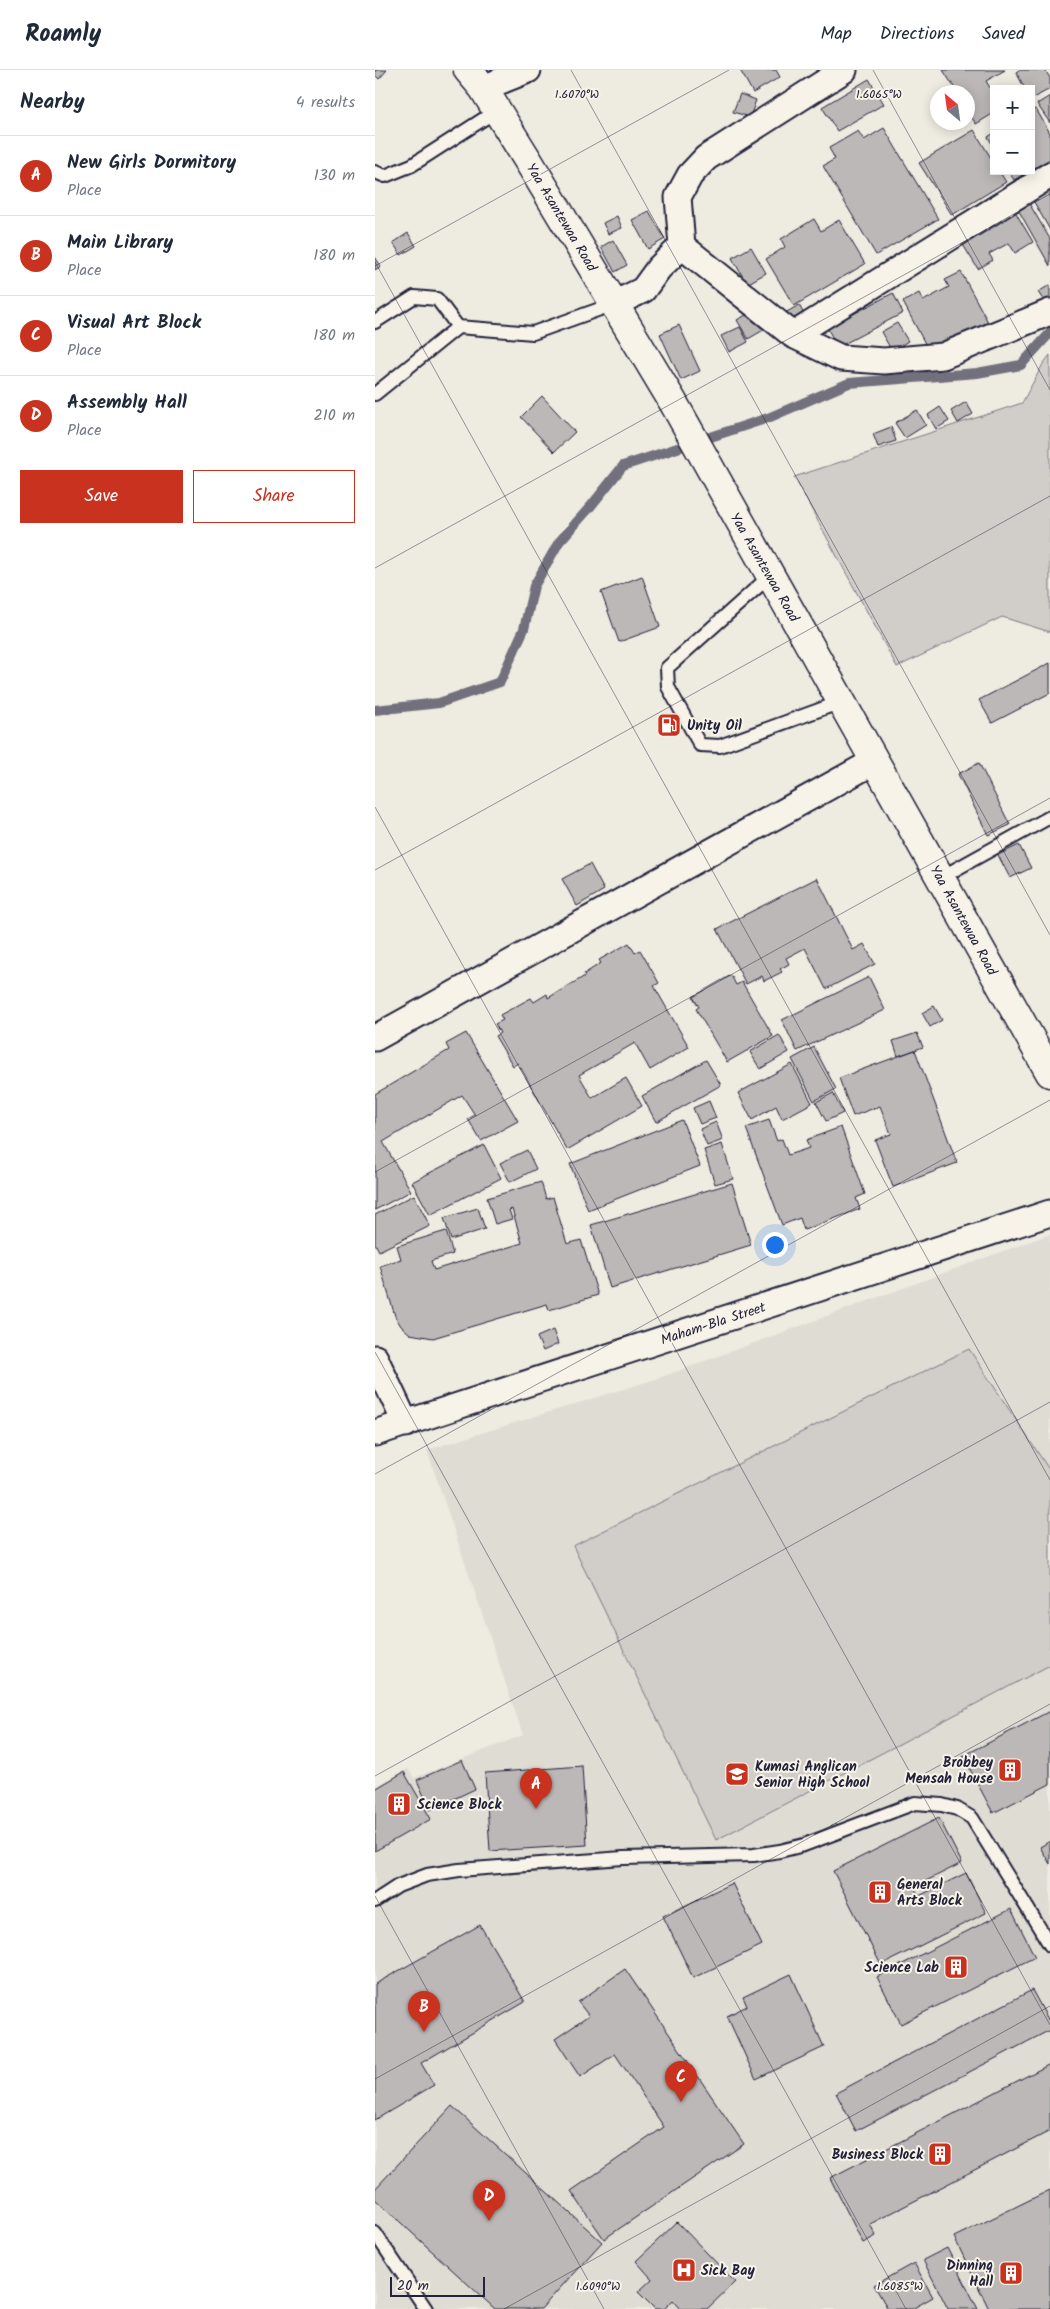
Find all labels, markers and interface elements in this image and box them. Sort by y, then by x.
text: Roamly [25,15,101,54]
text: Map [820,20,852,49]
text: Directions [880,20,954,49]
text: Saved [982,20,1025,49]
text: 1.6070°W [555,85,599,104]
text: 1.6065°W [856,85,902,104]
north arrow [930,85,975,130]
map controls [990,85,1035,175]
button: + [990,85,1035,130]
text: Nearby [20,86,85,119]
text: 4 results [296,90,355,115]
button: − [990,130,1035,175]
text: New Girls Dormitory [67,148,236,178]
street label: Yaa Asantewaa Road [520,159,603,277]
text: A [31,163,41,188]
text: 130 m [314,163,355,188]
text: Place [67,178,101,203]
text: Main Library [67,228,173,258]
text: B [31,243,41,268]
text: 180 m [313,243,355,268]
text: Place [67,258,101,283]
text: Visual Art Block [67,308,201,338]
text: C [31,323,41,348]
text: 180 m [313,323,355,348]
text: Place [67,338,101,363]
text: Assembly Hall [67,388,187,418]
text: D [31,403,41,428]
text: 210 m [314,403,355,428]
text: Place [67,418,101,443]
button: Save [20,470,183,523]
button: Share [193,470,355,523]
street label: Yaa Asantewaa Road [724,509,805,627]
fuel station icon: Unity Oil [656,712,682,738]
place label: Unity Oil [687,715,742,737]
street label: Yaa Asantewaa Road [924,861,1003,981]
your location [762,1232,788,1258]
street label: Maham-Bla Street [658,1296,769,1351]
place label: Brobbey Mensah House [905,1752,994,1790]
place label: Kumasi Anglican Senior High School [755,1756,870,1794]
building icon: Brobbey Mensah House [997,1757,1023,1783]
school or university icon: Kumasi Anglican Senior High School [724,1761,750,1787]
pin: A [520,1768,552,1809]
building icon: Science Block [386,1791,412,1817]
place label: Science Block [417,1794,503,1816]
place label: General Arts Block [897,1874,963,1912]
building icon: General Arts Block [867,1879,893,1905]
building icon: Science Lab [943,1954,969,1980]
place label: Science Lab [864,1957,939,1979]
pin: B [408,1991,440,2032]
pin: C [665,2061,697,2102]
building icon: Business Block [927,2141,953,2167]
place label: Business Block [832,2144,924,2166]
pin: D [473,2180,505,2221]
place label: Dinning Hall [946,2255,993,2293]
hospital icon: Sick Bay [671,2257,697,2283]
place label: Sick Bay [701,2260,755,2282]
building icon: Dinning Hall [998,2260,1024,2286]
scale bar [390,2274,485,2297]
text: 20 m [397,2275,429,2297]
text: 1.6090°W [576,2277,620,2296]
text: 1.6085°W [877,2277,923,2296]

